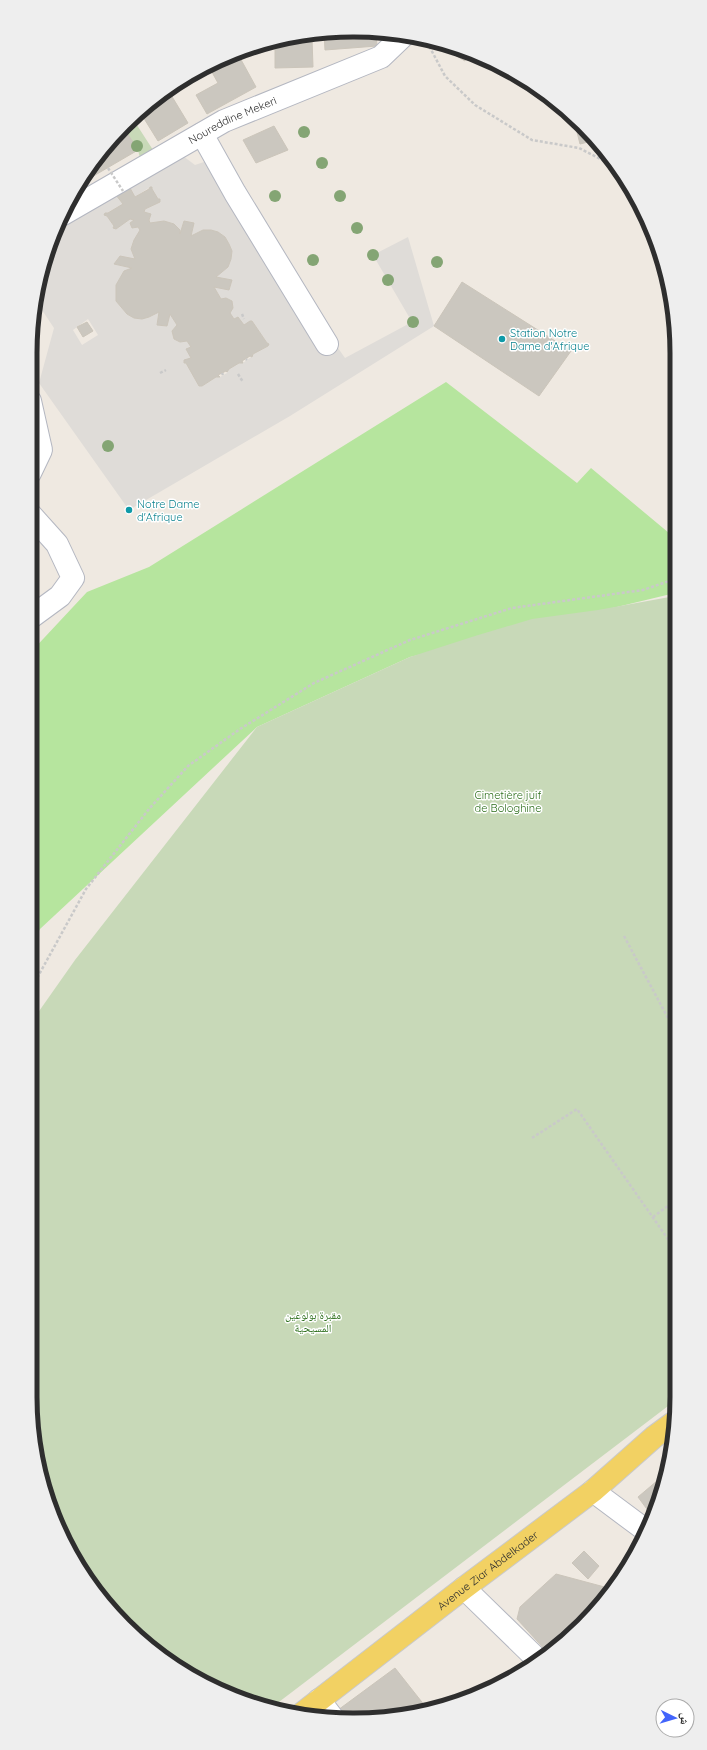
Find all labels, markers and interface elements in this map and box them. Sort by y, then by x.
street label: Noureddine Mekeri [186,93,279,147]
place label: Station Notre Dame d'Afrique [510,326,589,353]
marker: Station Notre Dame d'Afrique [497,334,507,344]
place label: Notre Dame d'Afrique [137,497,199,524]
marker: Notre Dame d'Afrique [124,505,134,515]
park label: Cimetière juif de Bologhine [475,788,541,815]
park label: مقبرة بولوغين المسيحية [285,1308,341,1335]
street label: Avenue Ziar Abdelkader [435,1527,542,1613]
north arrow [655,1698,695,1738]
text: ش [676,1712,692,1726]

